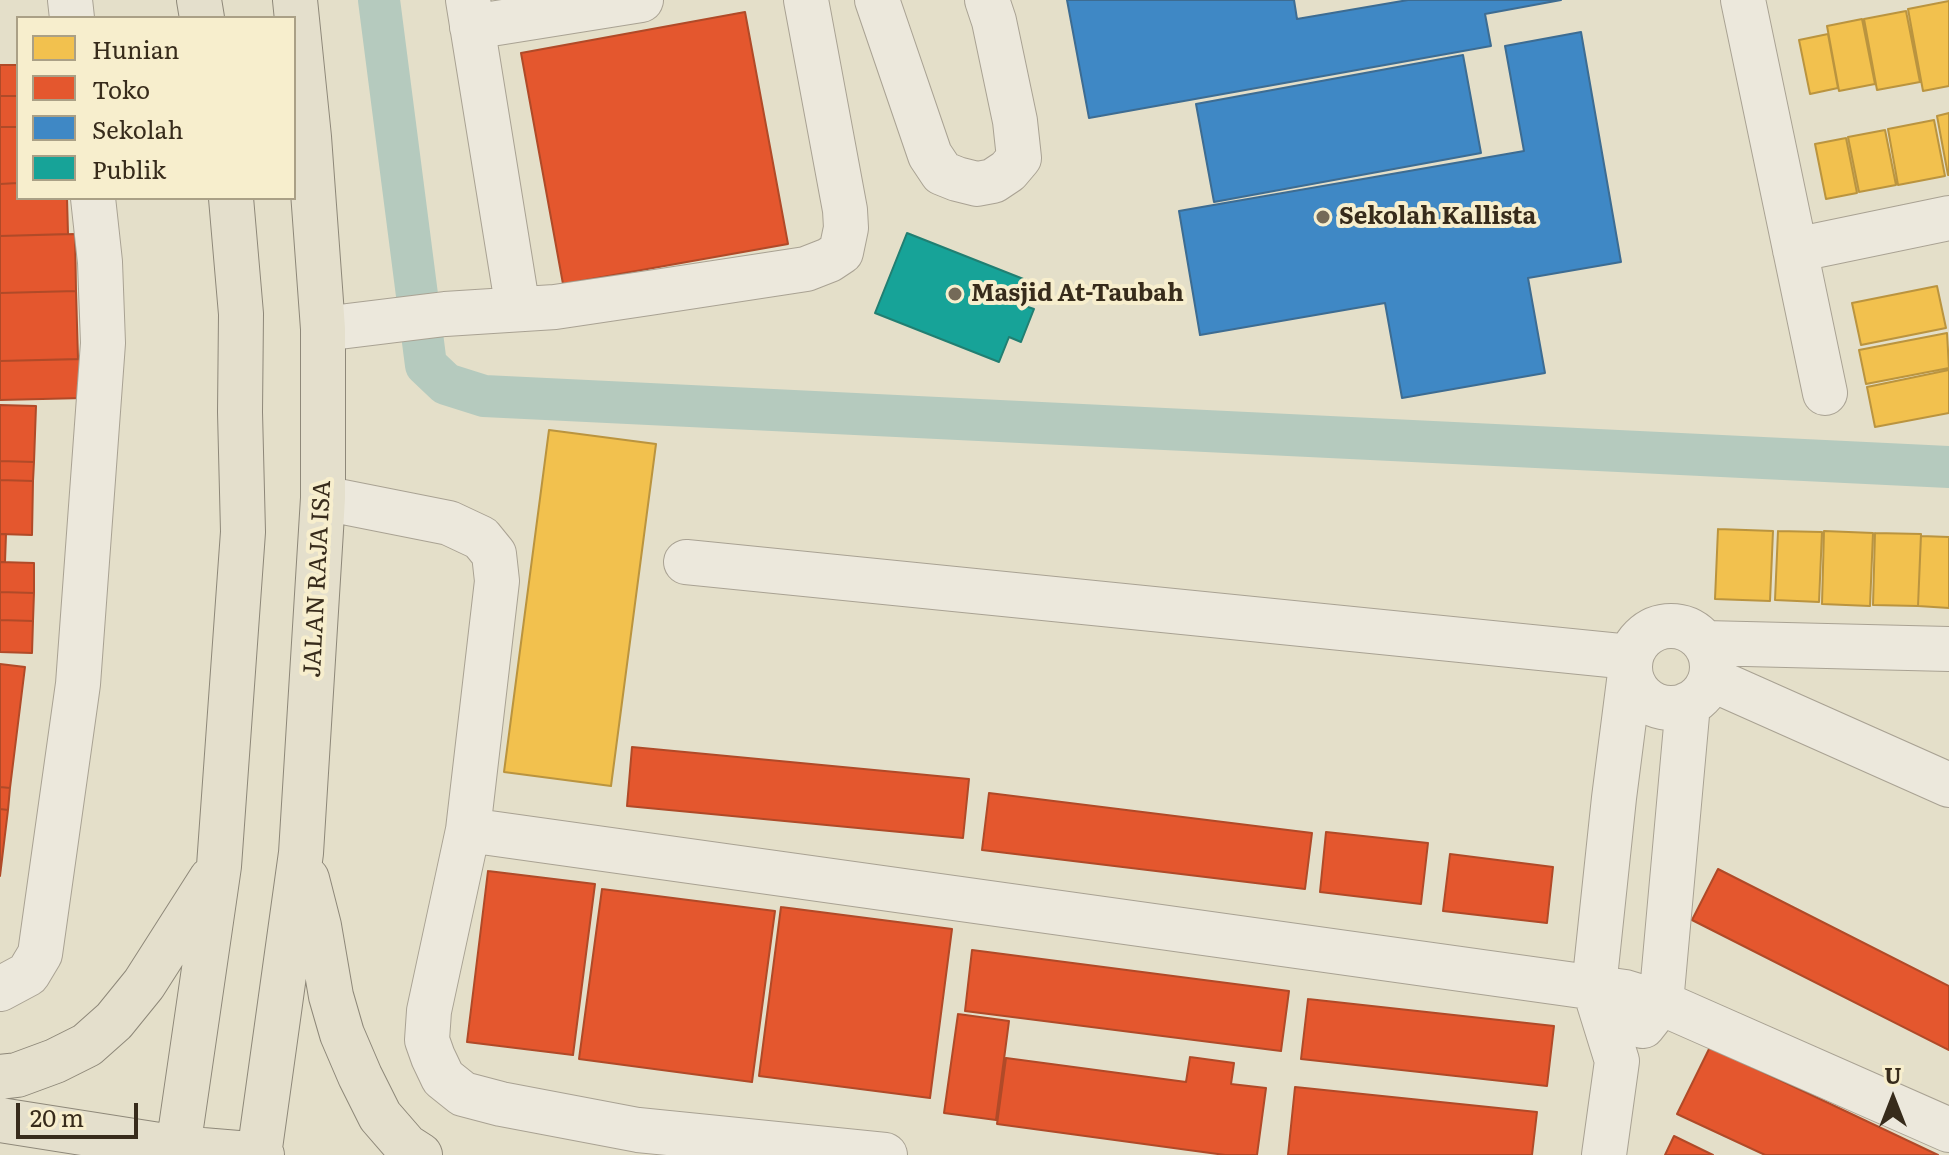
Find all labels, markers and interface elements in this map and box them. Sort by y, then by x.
legend [16,16,296,200]
text: Hunian [92,31,179,66]
text: Toko [92,71,150,106]
text: Sekolah [92,111,183,146]
text: Publik [92,151,166,186]
place label: Sekolah Kallista [1339,203,1536,231]
marker: Sekolah Kallista [1314,208,1332,226]
place label: Masjid At-Taubah [971,280,1184,308]
marker: Masjid At-Taubah [946,285,964,303]
street label: JALAN RAJA ISA [298,480,338,678]
text: U [1884,1058,1902,1091]
north arrow [1853,1059,1933,1139]
scale bar [20,1087,142,1137]
text: 20 m [30,1099,84,1134]

